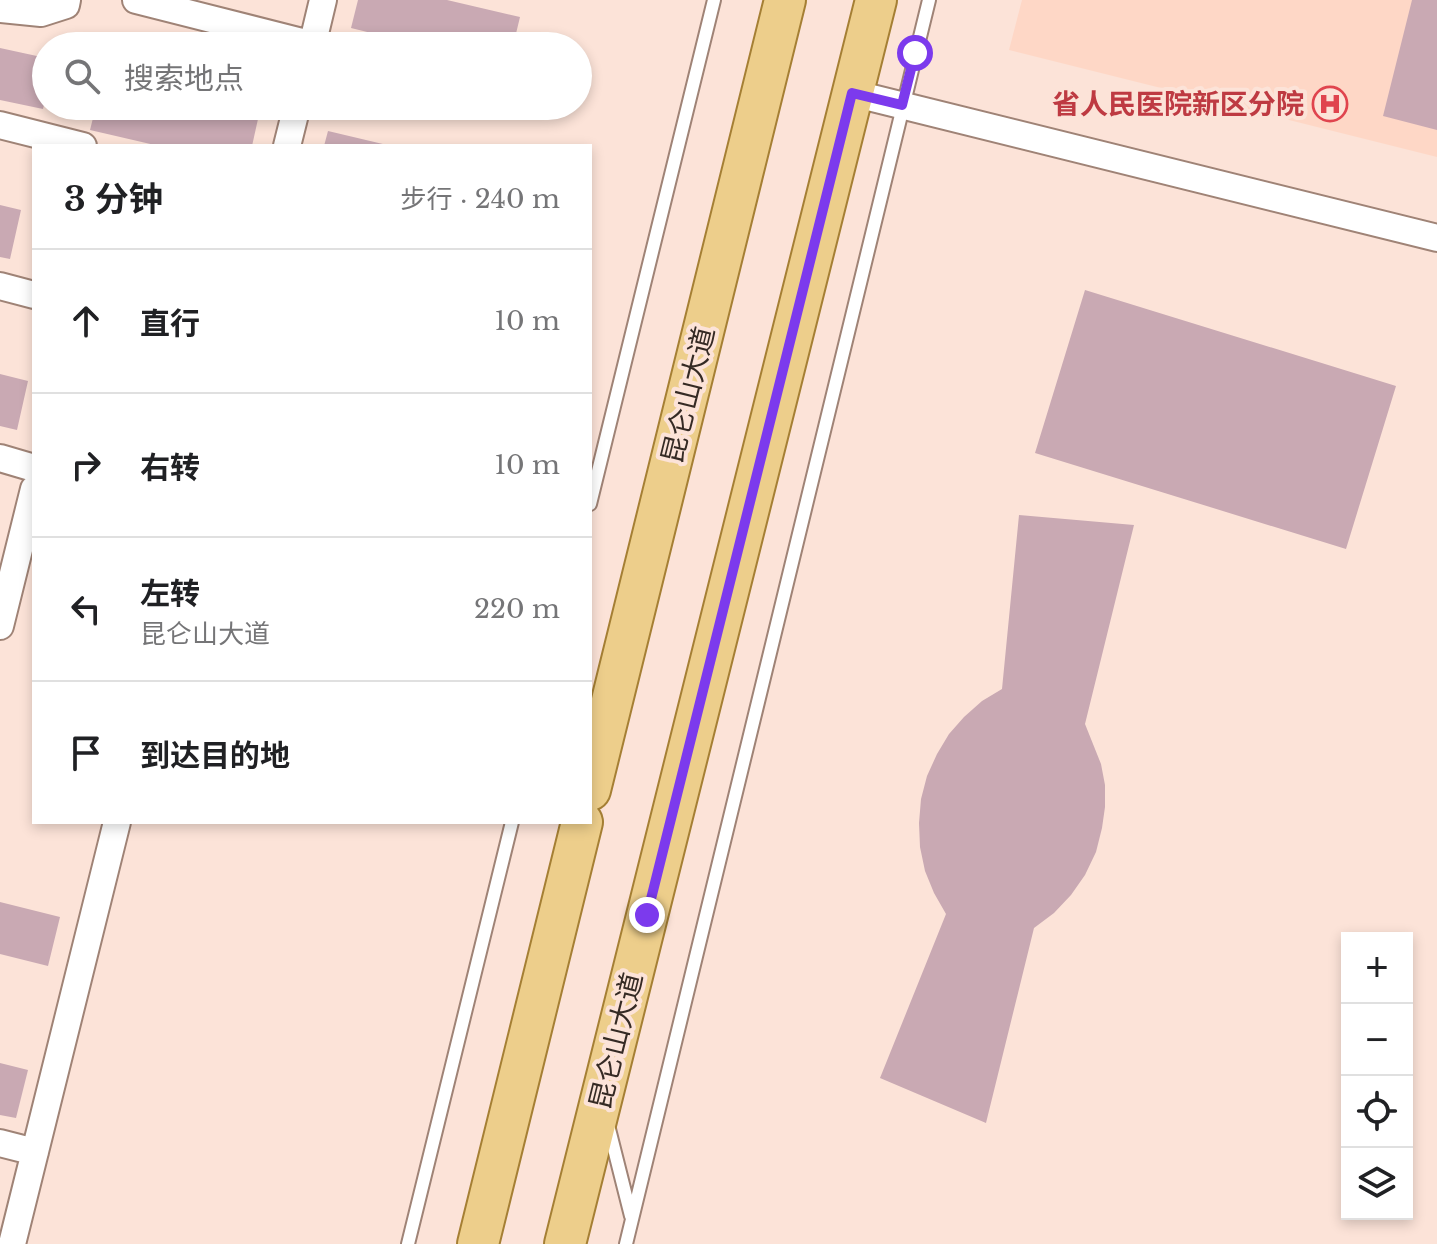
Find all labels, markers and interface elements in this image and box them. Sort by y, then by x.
search box [32,32,592,120]
route start [897,35,933,71]
icon: search [60,54,104,98]
text: 搜索地点 [124,60,244,97]
hospital icon: 省人民医院新区分院 [1311,85,1349,123]
place label: 省人民医院新区分院 [1052,87,1304,122]
text: 3 分钟 [64,178,163,220]
text: 步行 · 240 m [401,183,560,215]
icon: ahead [64,299,108,343]
text: 直行 [140,305,200,342]
text: 10 m [494,305,560,337]
street label: 昆仑山大道 [655,323,722,467]
icon: right [64,443,108,487]
text: 右转 [140,449,200,486]
text: 10 m [494,449,560,481]
text: 左转 [140,575,200,612]
icon: left [64,587,108,631]
text: 220 m [474,593,560,625]
text: 昆仑山大道 [140,618,270,650]
icon: arrive [64,731,108,775]
text: 到达目的地 [140,737,290,774]
route end [629,897,665,933]
map controls [1341,932,1413,1220]
button: + [1341,932,1413,1004]
street label: 昆仑山大道 [583,969,650,1113]
button: − [1341,1004,1413,1076]
button: locate [1341,1076,1413,1148]
button: layers [1341,1148,1413,1220]

